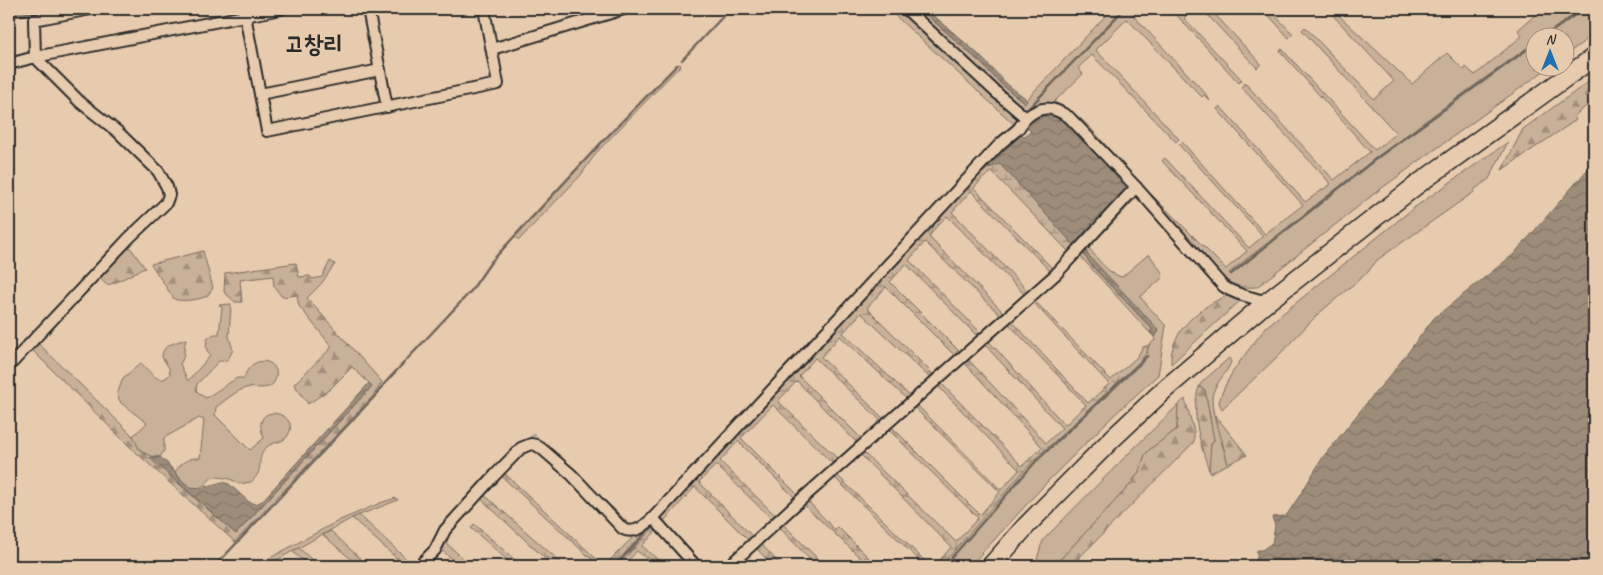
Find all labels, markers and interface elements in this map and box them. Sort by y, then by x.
north arrow [1526,28,1576,78]
district label: 고창리 [285,29,343,59]
text: N [1546,31,1557,48]

